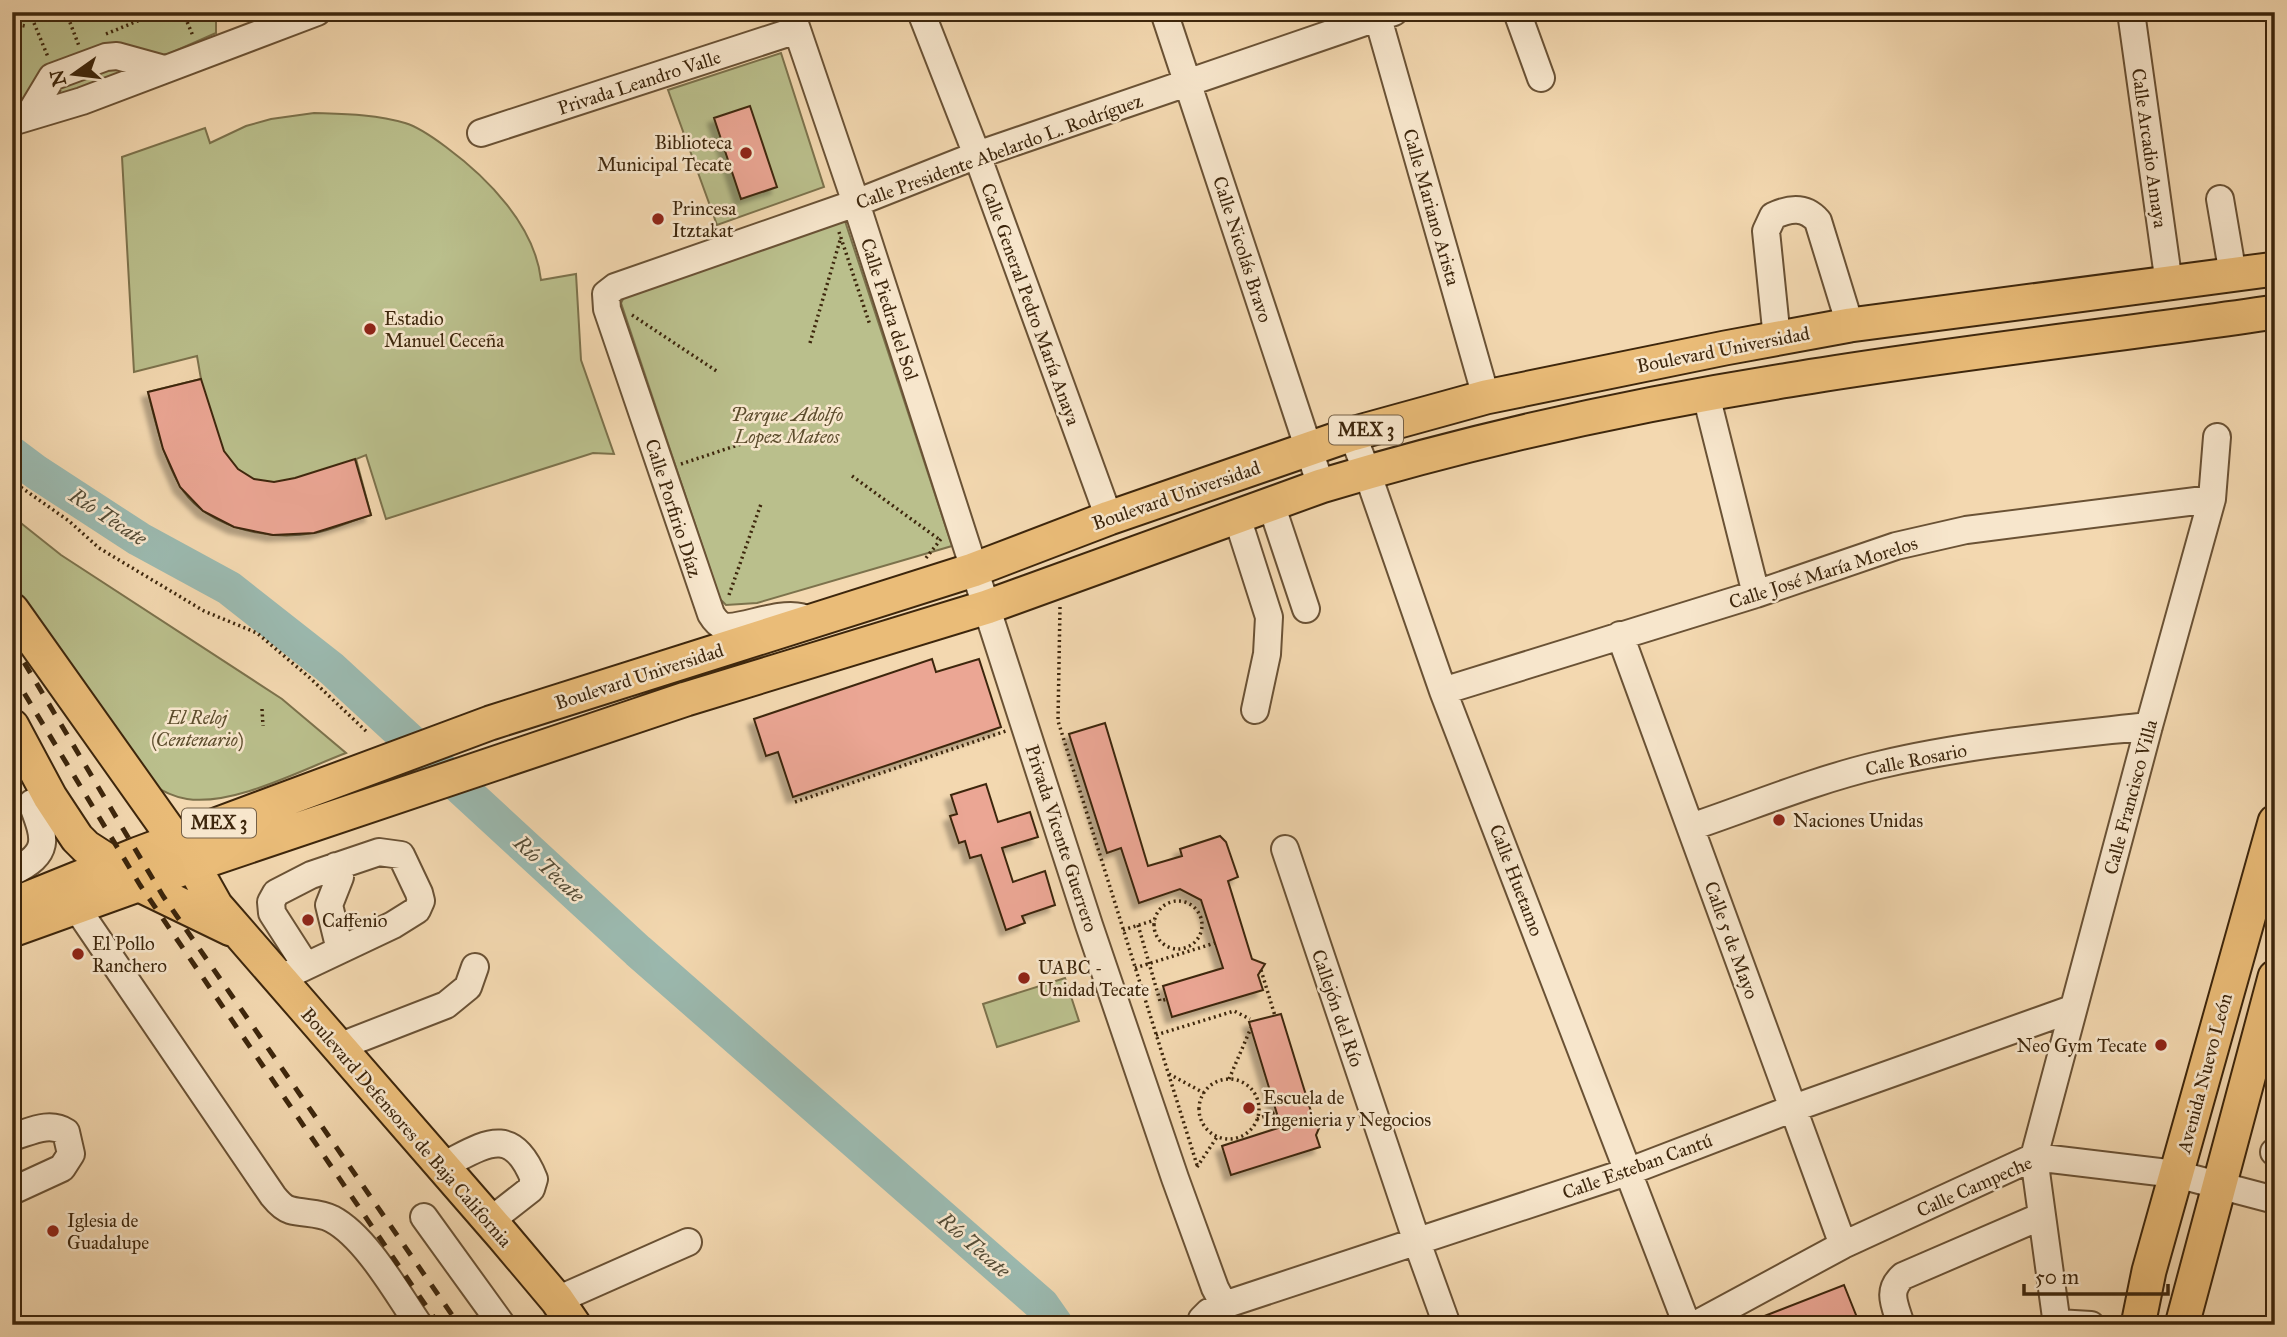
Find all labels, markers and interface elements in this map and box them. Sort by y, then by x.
north arrow [38,38,108,108]
street label: Privada Leandro Valle [555,45,724,120]
text: N [45,67,71,89]
street label: Calle Arcadio Amaya [2127,67,2172,230]
street label: Calle Presidente Abelardo L. Rodríguez [853,89,1146,215]
street label: Calle Mariano Arista [1398,126,1465,289]
place label: Biblioteca Municipal Tecate [597,131,733,176]
marker: Biblioteca Municipal Tecate [738,145,754,161]
street label: Calle Nicolás Bravo [1208,173,1277,325]
street label: Calle General Pedro María Anaya [976,180,1085,429]
place label: Princesa Itztakat [672,197,737,242]
marker: Princesa Itztakat [650,211,666,227]
street label: Calle Piedra del Sol [856,235,924,384]
place label: Estadio Manuel Ceceña [384,307,505,352]
marker: Estadio Manuel Ceceña [362,321,378,337]
street label: Boulevard Universidad [1635,321,1812,378]
park label: Parque Adolfo Lopez Mateos [731,403,843,449]
road number: MEX 3 [1329,416,1403,444]
street label: Calle Porfirio Díaz [640,436,707,581]
street label: Boulevard Universidad [1089,456,1264,535]
water label: Río Tecate [64,482,153,552]
street label: Calle José María Morelos [1726,531,1921,615]
street label: Boulevard Universidad [552,638,727,715]
park label: El Reloj (Centenario) [151,706,243,752]
street label: Calle Francisco Villa [2099,716,2162,877]
street label: Calle Rosario [1863,738,1969,781]
street label: Privada Vicente Guerrero [1020,742,1103,935]
road number: MEX 3 [182,808,256,838]
place label: Naciones Unidas [1793,809,1923,832]
marker: Naciones Unidas [1771,812,1787,828]
street label: Calle Huetamo [1485,821,1548,940]
water label: Río Tecate [508,829,591,909]
street label: Calle 5 de Mayo [1700,878,1764,1002]
place label: Caffenio [322,909,388,932]
marker: Caffenio [300,912,316,928]
place label: El Pollo Ranchero [92,932,167,977]
marker: El Pollo Ranchero [70,946,86,962]
street label: Callejón del Río [1307,946,1368,1070]
place label: UABC - Unidad Tecate [1038,956,1149,1001]
marker: UABC - Unidad Tecate [1016,970,1032,986]
street label: Avenida Nuevo León [2172,991,2237,1156]
street label: Boulevard Defensores de Baja California [296,1003,518,1252]
place label: Neo Gym Tecate [2017,1034,2147,1057]
marker: Neo Gym Tecate [2153,1037,2169,1053]
place label: Escuela de Ingenieria y Negocios [1263,1086,1431,1132]
marker: Escuela de Ingenieria y Negocios [1241,1100,1257,1116]
street label: Calle Esteban Cantú [1559,1129,1715,1204]
street label: Calle Campeche [1913,1151,2036,1222]
water label: Río Tecate [932,1206,1016,1284]
place label: Iglesia de Guadalupe [67,1209,149,1254]
marker: Iglesia de Guadalupe [45,1223,61,1239]
scale bar [2024,1253,2168,1297]
text: 50 m [2035,1264,2080,1290]

